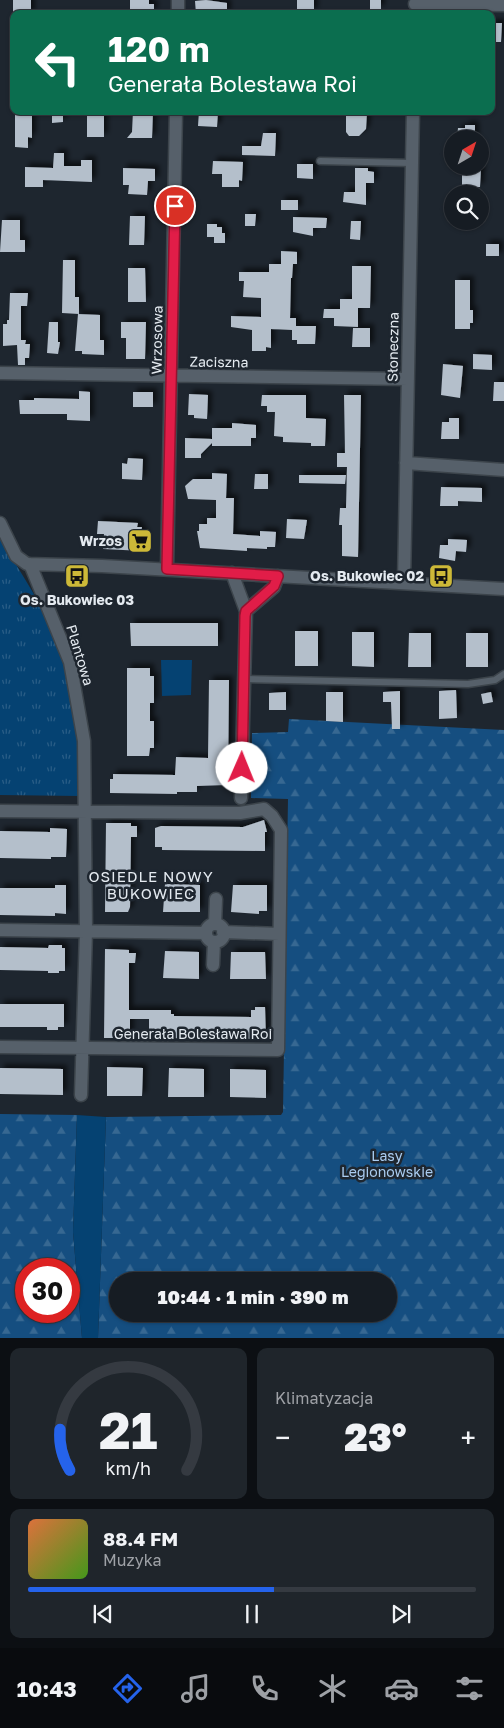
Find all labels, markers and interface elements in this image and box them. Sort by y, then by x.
text: 120 m [108,28,210,70]
icon: left [25,30,90,95]
text: Generała Bolesława Roi [108,70,357,97]
north arrow [444,130,489,175]
map controls [444,130,489,230]
pin [154,185,196,227]
button: search [444,185,489,230]
icon: arrive [161,192,189,220]
street label: Wrzosowa [147,305,166,375]
street label: Słoneczna [383,312,402,382]
street label: Zaciszna [189,352,249,371]
supermarket icon: Wrzos [127,528,153,554]
place label: Wrzos [79,532,122,549]
bus stop icon: Os. Bukowiec 03 [64,563,90,589]
bus stop icon: Os. Bukowiec 02 [428,563,454,589]
place label: Os. Bukowiec 02 [310,567,424,584]
place label: Os. Bukowiec 03 [20,591,134,608]
street label: Plantowa [63,622,98,687]
position arrow [215,741,267,793]
district label: OSIEDLE NOWY BUKOWIEC [88,867,214,902]
street label: Generała Bolesława Roi [114,1025,272,1042]
park label: Lasy Legionowskie [341,1147,433,1180]
speed limit sign: 30 [15,1258,80,1323]
text: 10:44 · 1 min · 390 m [158,1285,348,1308]
text: Klimatyzacja [275,1388,373,1408]
text: 21 [99,1398,158,1460]
text: 23° [344,1414,407,1459]
text: − [275,1421,290,1454]
text: + [461,1421,476,1454]
text: km/h [106,1457,151,1479]
text: 88.4 FM [103,1527,178,1550]
text: Muzyka [103,1550,162,1570]
icon: previous [89,1600,117,1628]
icon: pause [238,1600,266,1628]
icon: next [387,1600,415,1628]
icon: directions [110,1671,145,1706]
icon: music [178,1671,213,1706]
icon: phone [247,1671,282,1706]
icon: climate [315,1671,350,1706]
icon: car [384,1671,419,1706]
icon: filters [452,1671,487,1706]
text: 10:43 [17,1675,77,1702]

